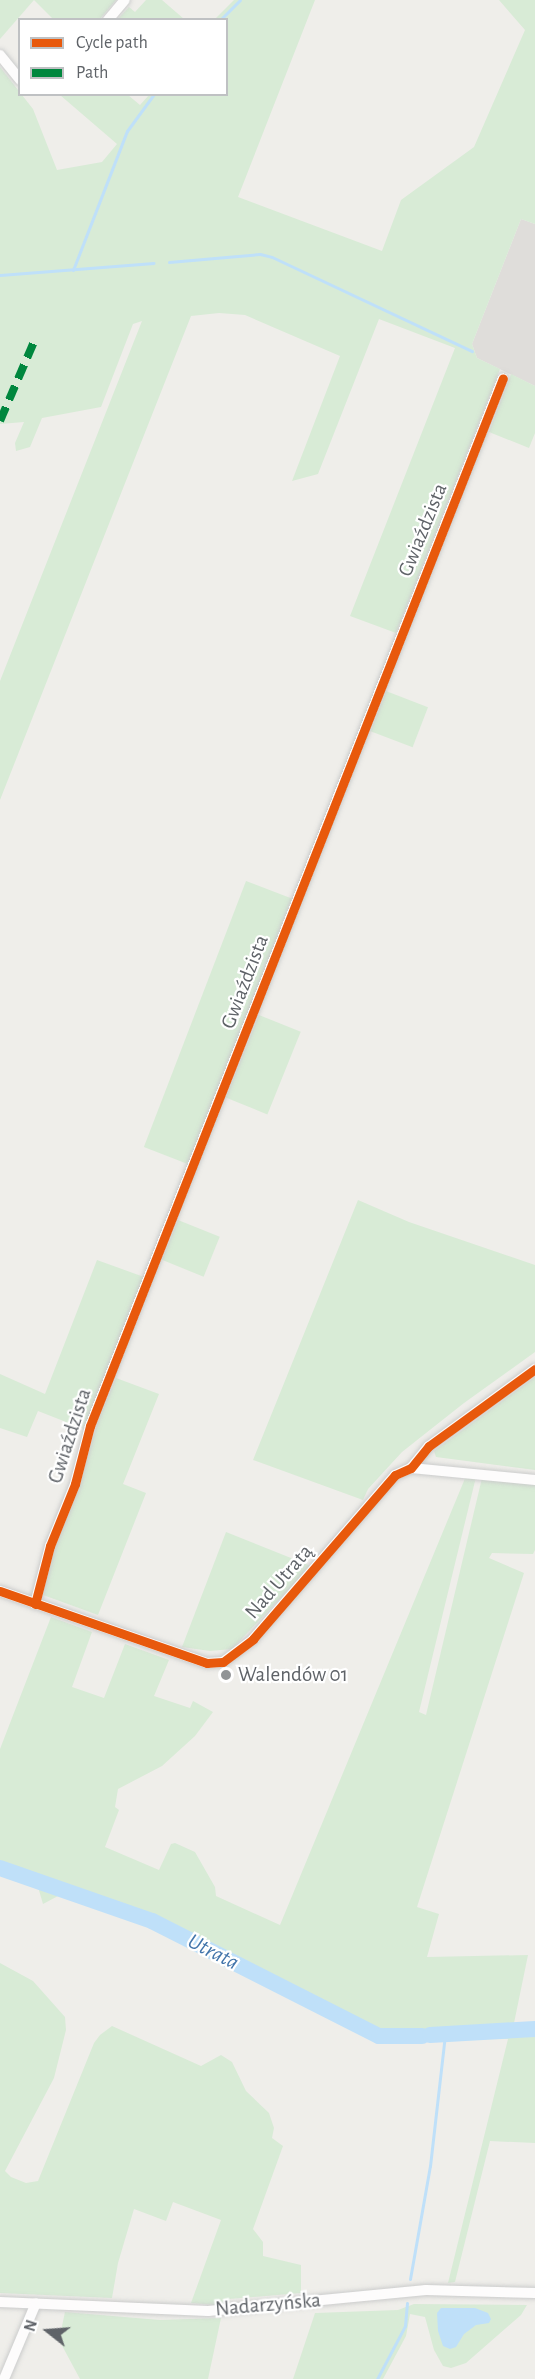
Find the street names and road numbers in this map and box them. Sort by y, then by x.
street label: Gwiaździsta [393,480,453,580]
street label: Gwiaździsta [216,932,274,1032]
street label: Gwiaździsta [43,1385,97,1487]
street label: Nad Utratą [240,1540,318,1624]
street label: Nadarzyńska [214,2288,322,2322]

